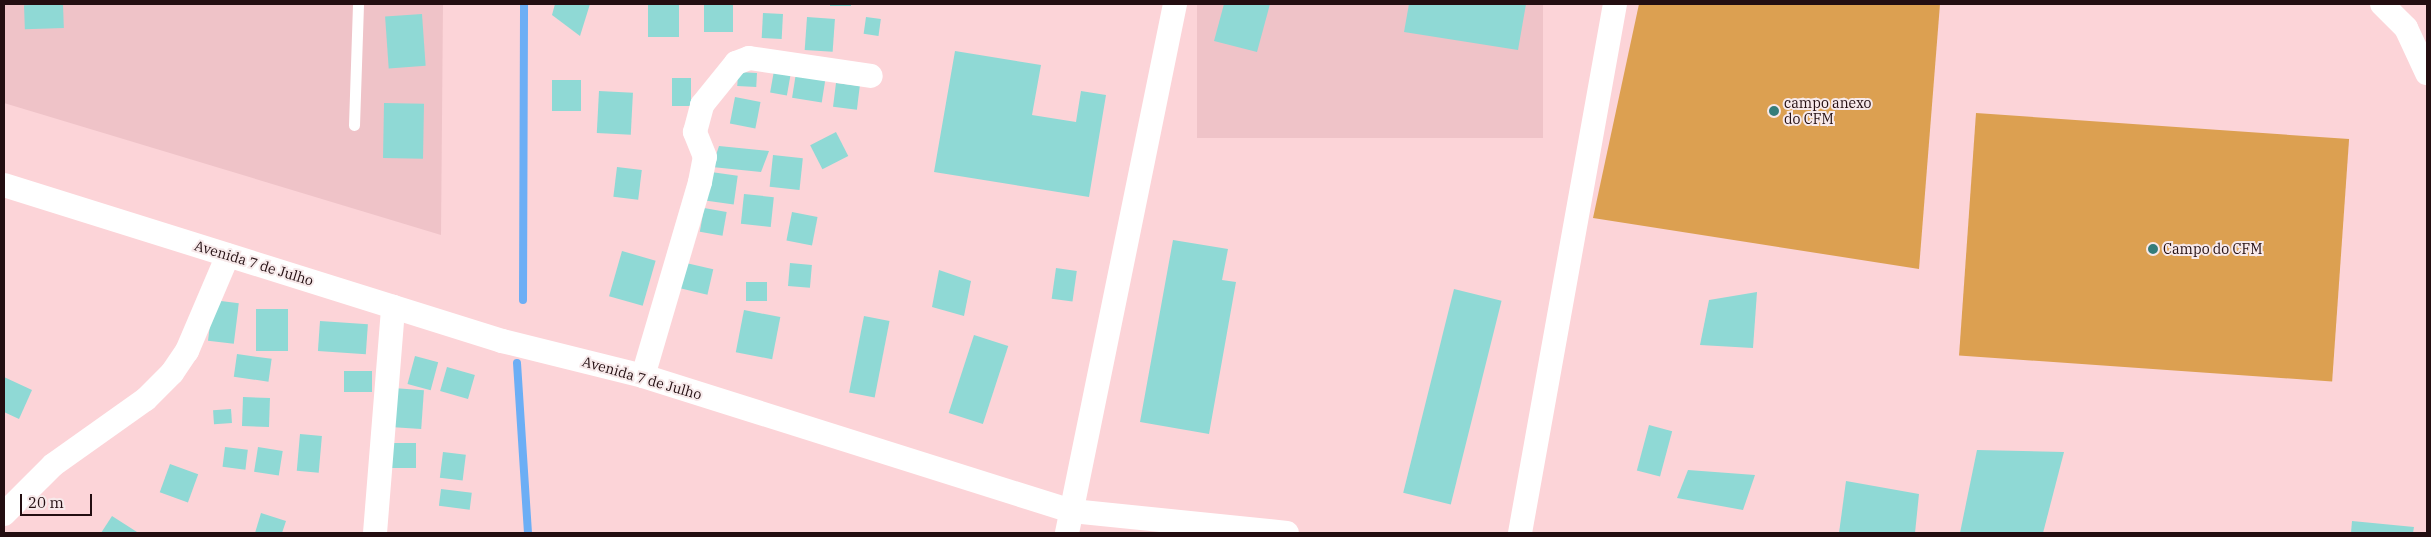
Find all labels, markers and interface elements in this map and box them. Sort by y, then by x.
place label: campo anexo do CFM [1784,95,1871,128]
marker: campo anexo do CFM [1768,105,1780,117]
street label: Avenida 7 de Julho [192,237,316,289]
place label: Campo do CFM [2163,241,2263,257]
marker: Campo do CFM [2147,243,2159,255]
street label: Avenida 7 de Julho [580,353,704,403]
scale bar [22,484,95,516]
text: 20 m [28,493,64,512]

